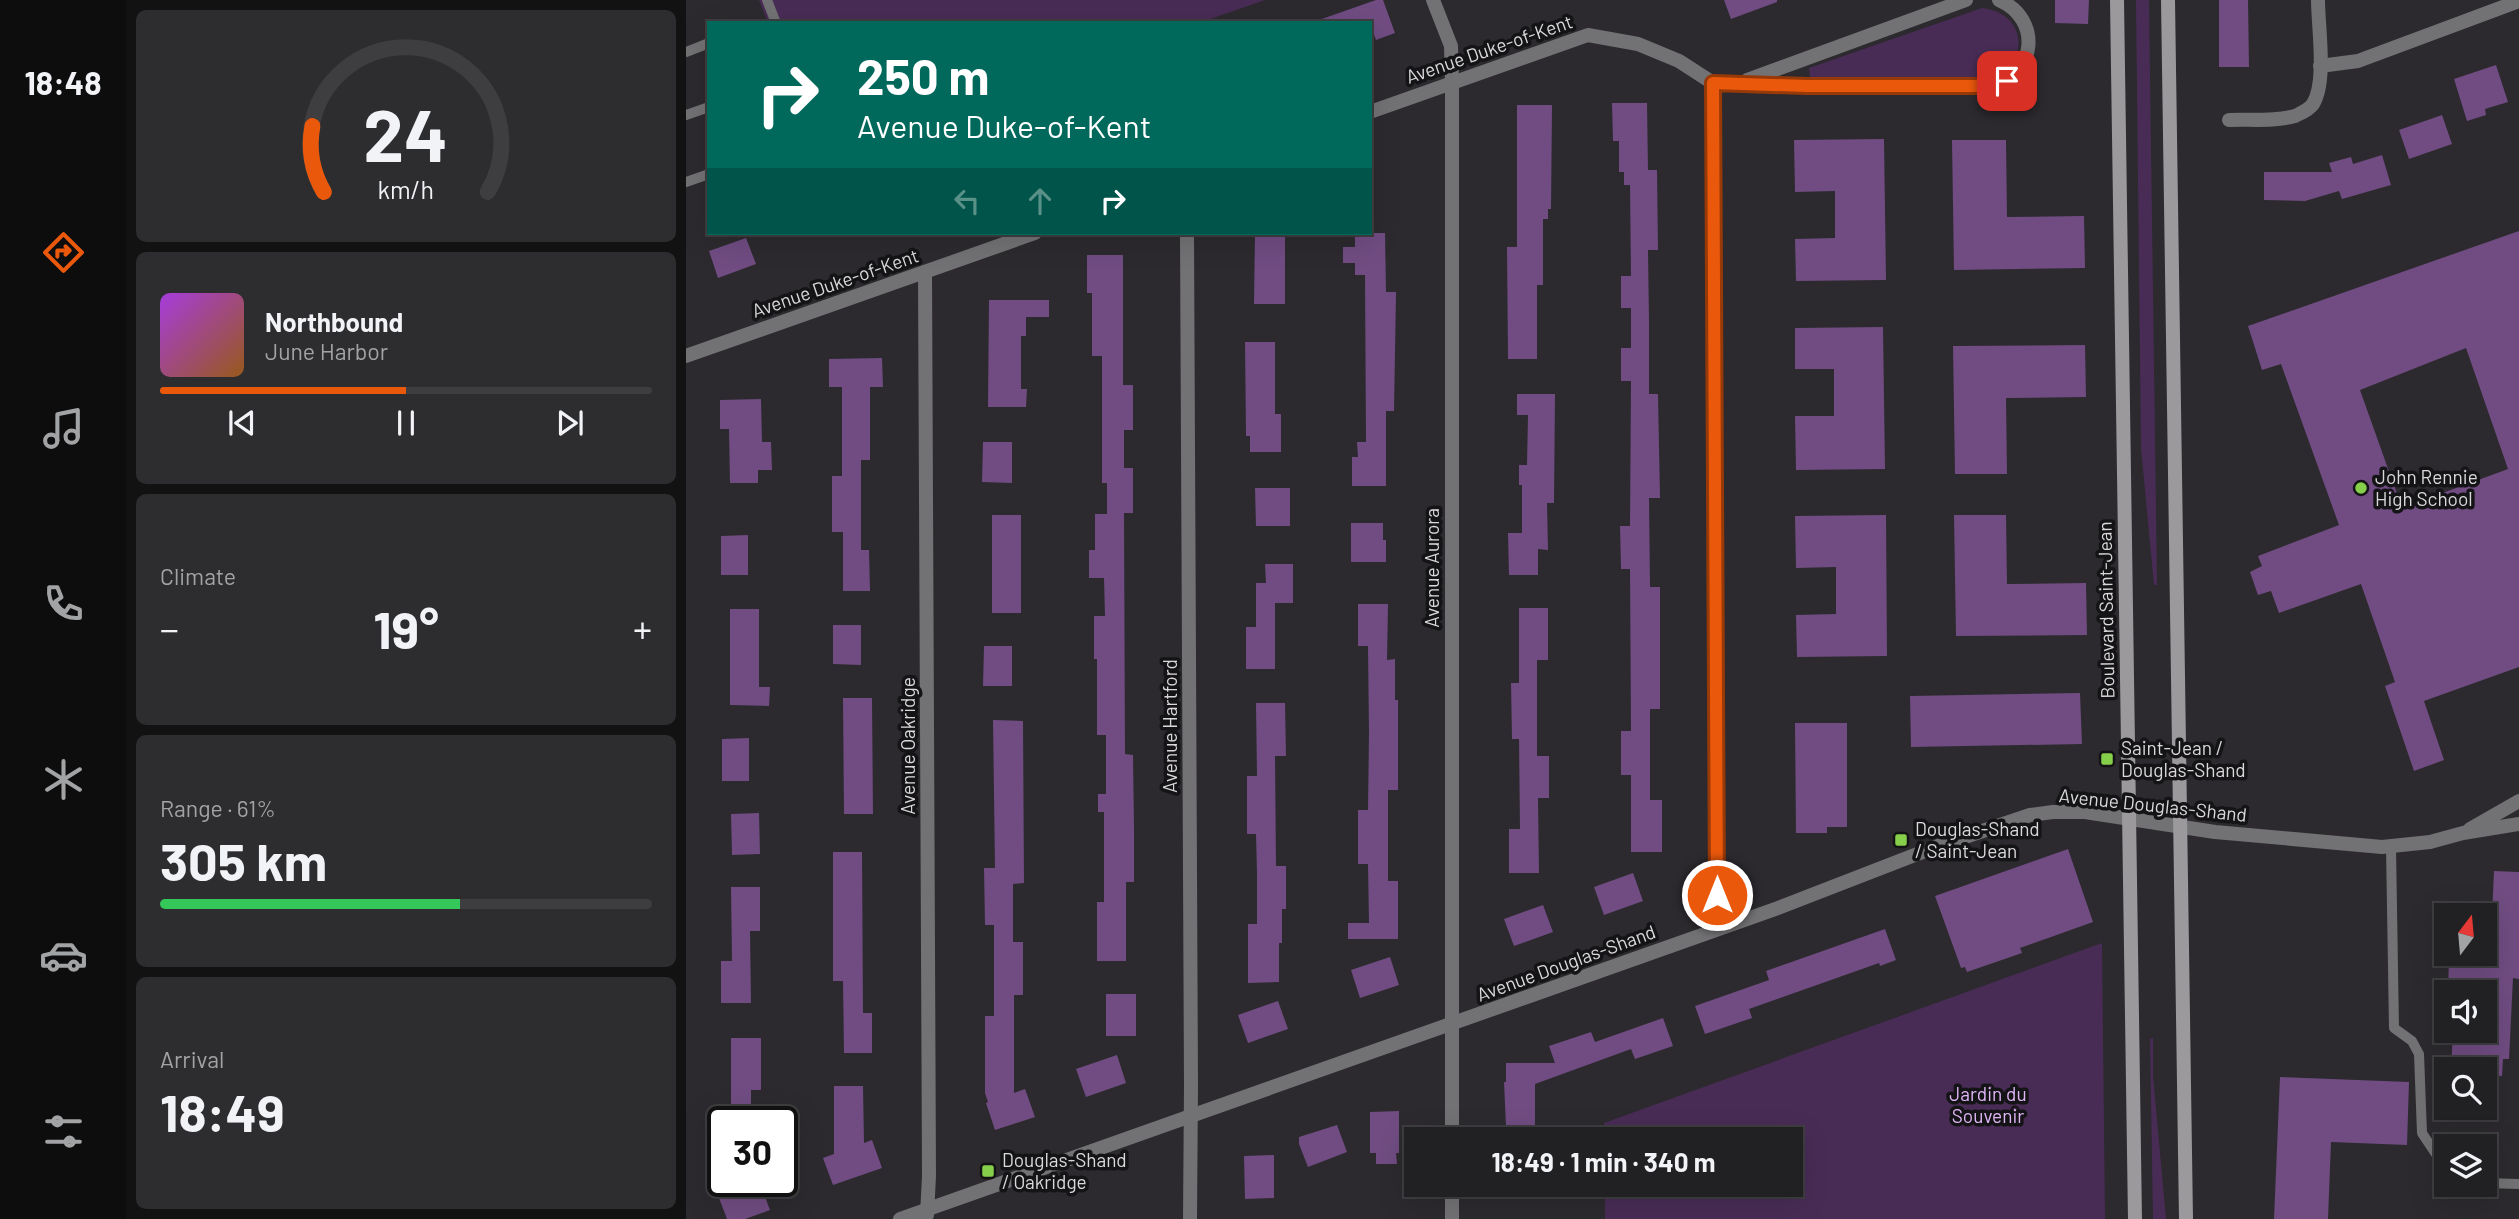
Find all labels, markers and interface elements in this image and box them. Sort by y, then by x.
street label: Avenue Duke-of-Kent [1402,9,1575,88]
text: 250 m [857,46,990,105]
icon: right [742,49,833,140]
pin [1977,51,2037,111]
icon: arrive [1988,62,2026,100]
text: 18:48 [25,63,101,101]
text: 24 [364,89,448,177]
text: Avenue Duke-of-Kent [857,106,1151,144]
text: km/h [378,174,434,204]
icon: left [948,182,986,220]
icon: ahead [1021,182,1059,220]
icon: right [1094,182,1132,220]
icon: directions [39,228,88,277]
street label: Avenue Duke-of-Kent [748,243,921,322]
text: Northbound [265,306,403,337]
text: June Harbor [265,337,388,365]
icon: music [39,404,88,453]
icon: previous [223,404,261,442]
icon: pause [387,404,425,442]
icon: next [551,404,589,442]
place label: John Rennie High School [2375,465,2478,510]
marker: John Rennie High School [2353,480,2369,496]
street label: Avenue Aurora [1420,508,1443,628]
street label: Boulevard Saint-Jean [2092,521,2119,699]
text: Climate [160,562,236,590]
icon: phone [39,579,88,628]
text: 19° [373,597,439,659]
text: − [160,605,179,651]
text: + [633,605,652,651]
street label: Avenue Hartford [1158,659,1181,793]
street label: Avenue Oakridge [896,677,919,815]
place label: Saint-Jean / Douglas-Shand [2121,736,2246,781]
marker: Saint-Jean / Douglas-Shand [2099,751,2115,767]
icon: climate [39,755,88,804]
street label: Avenue Douglas-Shand [2058,783,2248,826]
text: Range · 61% [160,794,276,822]
place label: Douglas-Shand / Saint-Jean [1915,817,2040,862]
text: 305 km [160,829,327,891]
marker: Douglas-Shand / Saint-Jean [1893,832,1909,848]
position arrow [1680,858,1754,932]
north arrow [2434,903,2497,966]
map controls [2434,903,2497,1197]
street label: Avenue Douglas-Shand [1473,919,1659,1006]
icon: car [39,931,88,980]
button: sound [2434,980,2497,1043]
text: Arrival [160,1045,224,1073]
button: search [2434,1057,2497,1120]
text: 18:49 [160,1080,285,1142]
park label: Jardin du Souvenir [1949,1082,2027,1127]
speed limit sign: 30 [707,1106,798,1197]
icon: filters [39,1107,88,1156]
button: layers [2434,1134,2497,1197]
text: 18:49 · 1 min · 340 m [1492,1146,1715,1177]
place label: Douglas-Shand / Oakridge [1002,1148,1127,1193]
marker: Douglas-Shand / Oakridge [980,1163,996,1179]

